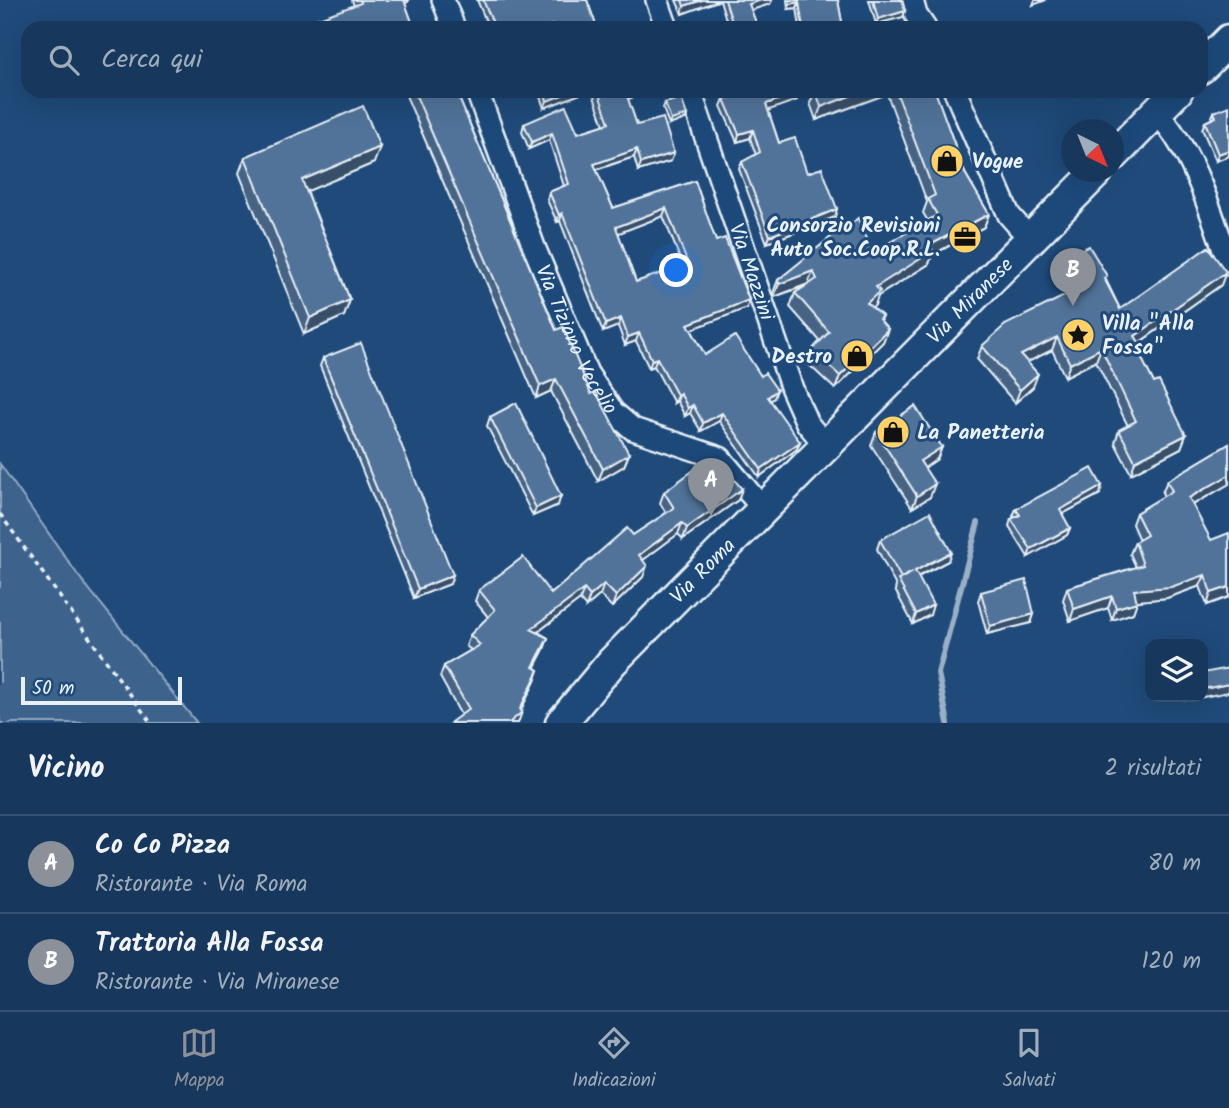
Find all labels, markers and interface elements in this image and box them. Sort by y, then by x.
search box [21,21,1208,98]
text: Cerca qui [101,39,202,81]
icon: search [45,41,83,79]
north arrow [1061,119,1124,182]
shop icon: Vogue [928,142,966,180]
place label: Vogue [972,146,1023,179]
place label: Consorzio Revisioni Auto Soc.Coop.R.L. [767,210,941,267]
office icon: Consorzio Revisioni Auto Soc.Coop.R.L. [946,218,984,256]
street label: Via Mazzini [719,219,783,326]
pin: B [1050,248,1096,306]
street label: Via Miranese [920,250,1022,353]
your location [659,253,693,287]
street label: Via Tiziano Vecelio [525,260,625,422]
place label: Villa "Alla Fossa" [1102,308,1194,365]
place icon: Villa "Alla Fossa" [1059,316,1097,354]
shop icon: Destro [838,337,876,375]
place label: Destro [771,341,832,374]
shop icon: La Panetteria [874,413,912,451]
place label: La Panetteria [917,417,1045,450]
pin: A [688,458,734,516]
street label: Via Roma [663,531,744,613]
map controls [1145,639,1208,702]
button: layers [1145,639,1208,702]
scale bar [21,674,182,706]
text: 50 m [32,674,74,704]
text: Vicino [28,745,105,793]
text: 2 risultati [1105,751,1201,787]
text: Co Co Pizza [95,825,230,867]
text: A [44,846,58,882]
text: 80 m [1148,846,1201,882]
text: Ristorante · Via Roma [95,867,308,903]
text: Trattoria Alla Fossa [95,923,324,965]
text: B [44,944,58,980]
text: 120 m [1141,944,1201,980]
text: Ristorante · Via Miranese [95,965,339,1001]
tab: Mappa [174,1024,225,1096]
tab: Indicazioni [572,1024,656,1096]
tab: Salvati [1003,1024,1055,1096]

